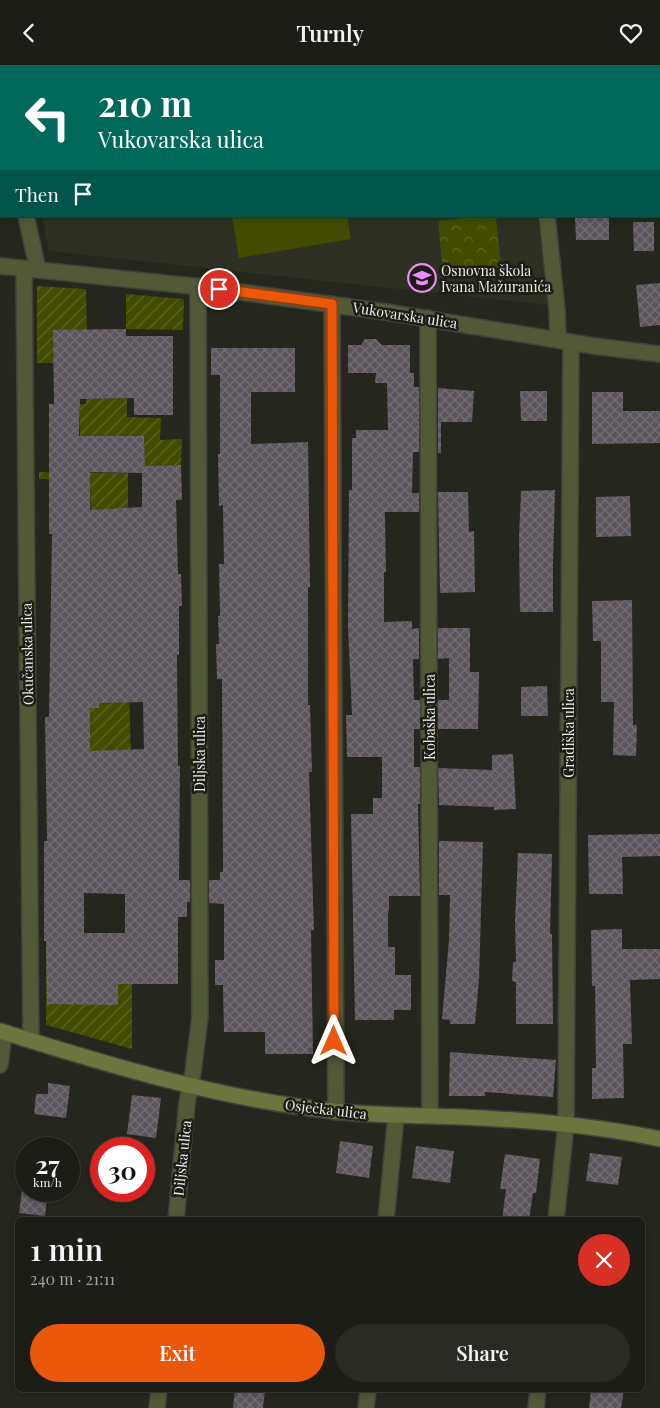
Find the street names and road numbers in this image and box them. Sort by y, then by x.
street label: Vukovarska ulica [350,297,459,333]
street label: Okučanska ulica [17,603,37,705]
street label: Kobaška ulica [420,674,439,760]
street label: Gradiška ulica [559,688,578,778]
street label: Diljska ulica [190,716,209,792]
street label: Osječka ulica [284,1095,368,1123]
street label: Diljska ulica [169,1119,195,1197]

